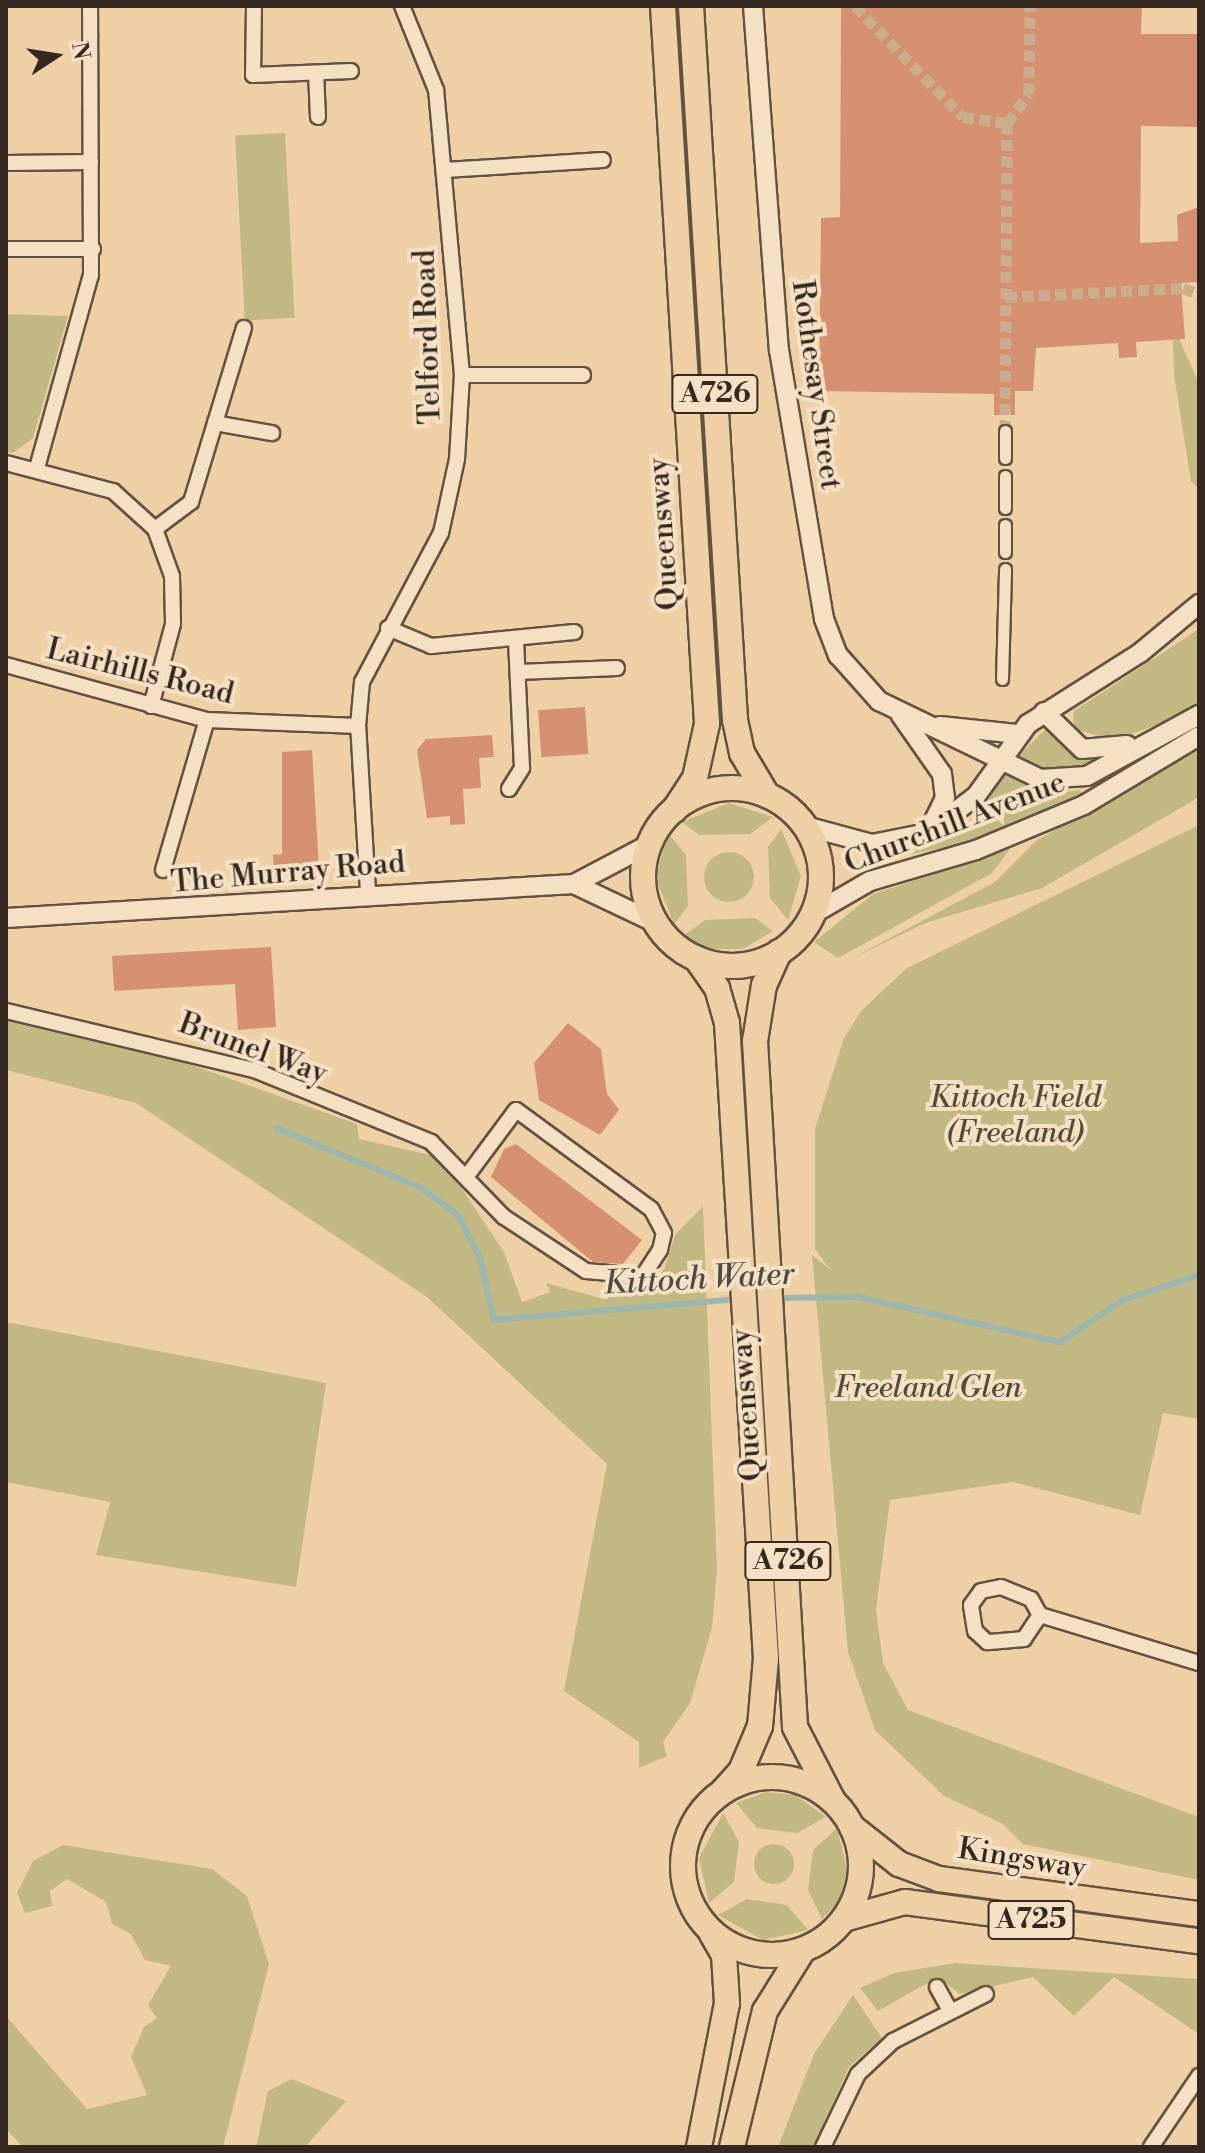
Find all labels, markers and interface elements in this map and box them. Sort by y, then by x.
north arrow [16,16,96,96]
text: N [65,40,95,62]
street label: Telford Road [407,249,449,425]
street label: Rothesay Street [783,278,849,492]
road number: A726 [671,370,759,418]
street label: Queensway [641,457,687,611]
street label: Lairhills Road [43,631,237,713]
street label: Churchill Avenue [839,764,1071,882]
street label: The Murray Road [169,845,407,901]
street label: Brunel Way [174,1006,332,1092]
park label: Kittoch Field (Freeland) [929,1080,1101,1150]
water label: Kittoch Water [602,1255,796,1303]
street label: Queensway [724,1328,770,1482]
park label: Freeland Glen [834,1370,1022,1406]
road number: A726 [744,1537,832,1585]
street label: Kingsway [955,1831,1089,1887]
road number: A725 [987,1896,1075,1944]

